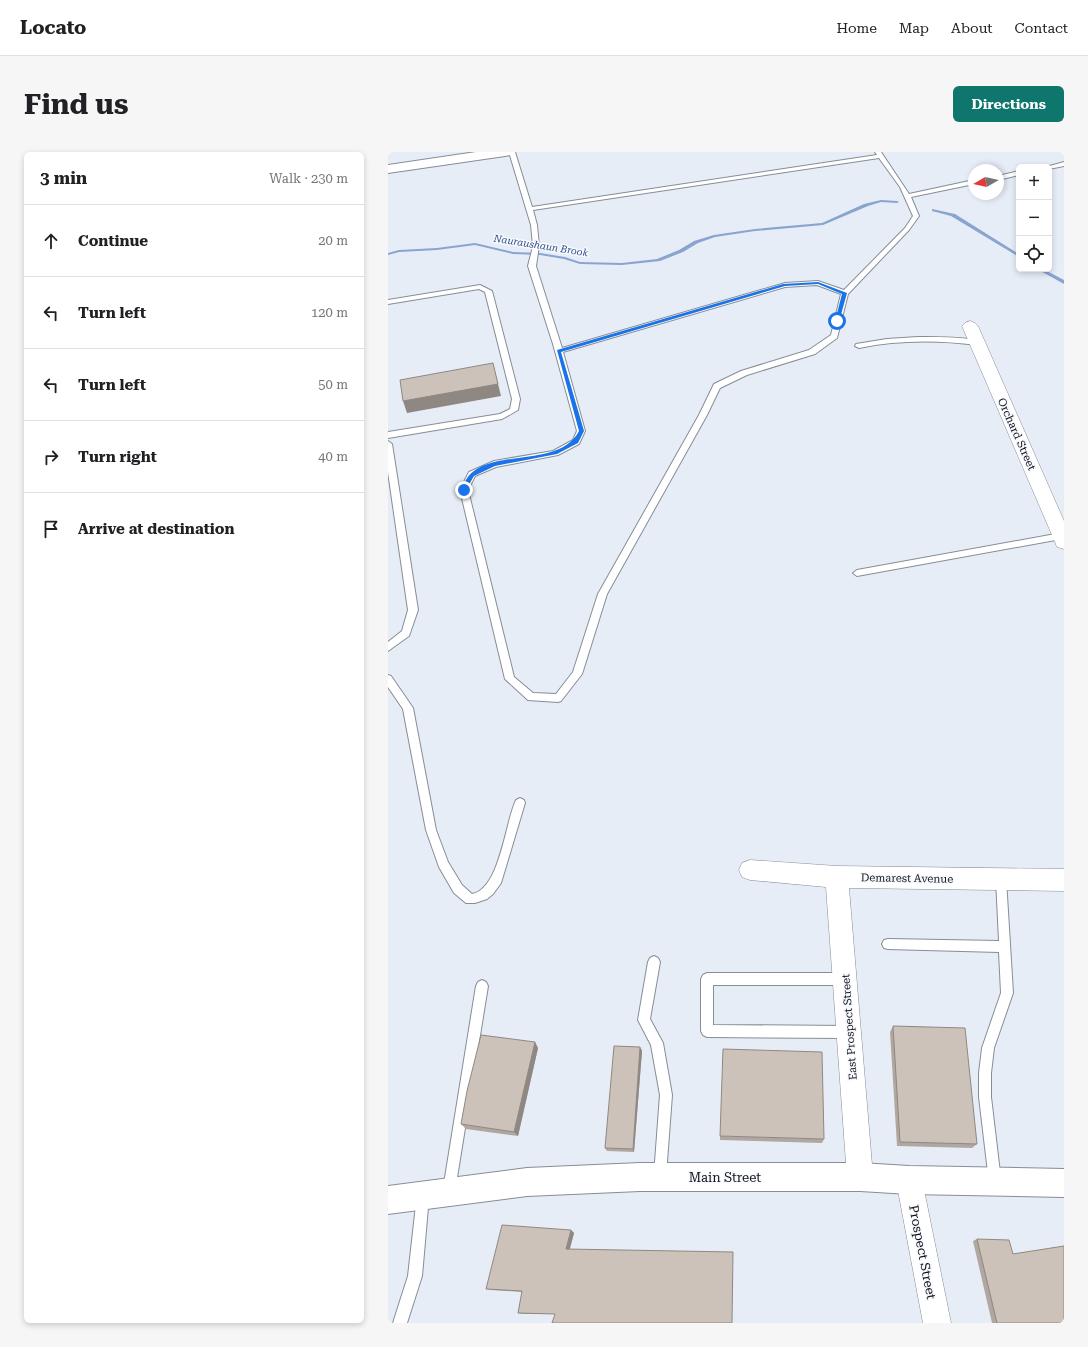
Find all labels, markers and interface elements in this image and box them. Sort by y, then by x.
text: Locato [20,16,86,39]
text: Home [836,20,877,36]
text: Map [899,20,929,36]
text: About [951,20,993,36]
text: Contact [1015,20,1068,36]
button: Directions [953,86,1064,122]
text: Find us [24,88,128,121]
north arrow [968,164,1004,200]
map controls [1016,164,1052,272]
button: + [1016,164,1052,200]
text: 3 min [40,168,87,188]
text: Walk · 230 m [269,171,348,186]
button: − [1016,200,1052,236]
icon: ahead [40,230,62,252]
text: Continue [78,232,148,250]
water label: Nauraushaun Brook [492,232,589,258]
text: 20 m [318,233,348,248]
button: locate [1016,236,1052,272]
icon: left [40,302,62,324]
text: Turn left [78,304,146,322]
text: 120 m [311,305,348,320]
route start [828,312,846,330]
icon: left [40,374,62,396]
text: Turn left [78,376,146,394]
text: 50 m [318,377,348,392]
street label: Orchard Street [995,396,1038,473]
icon: right [40,446,62,468]
text: Turn right [78,448,157,466]
text: 40 m [318,449,348,464]
route end [455,481,473,499]
icon: arrive [40,518,62,540]
text: Arrive at destination [78,520,234,538]
street label: Demarest Avenue [861,871,953,886]
street label: East Prospect Street [839,973,860,1081]
street label: Main Street [689,1170,761,1185]
street label: Prospect Street [906,1203,939,1301]

